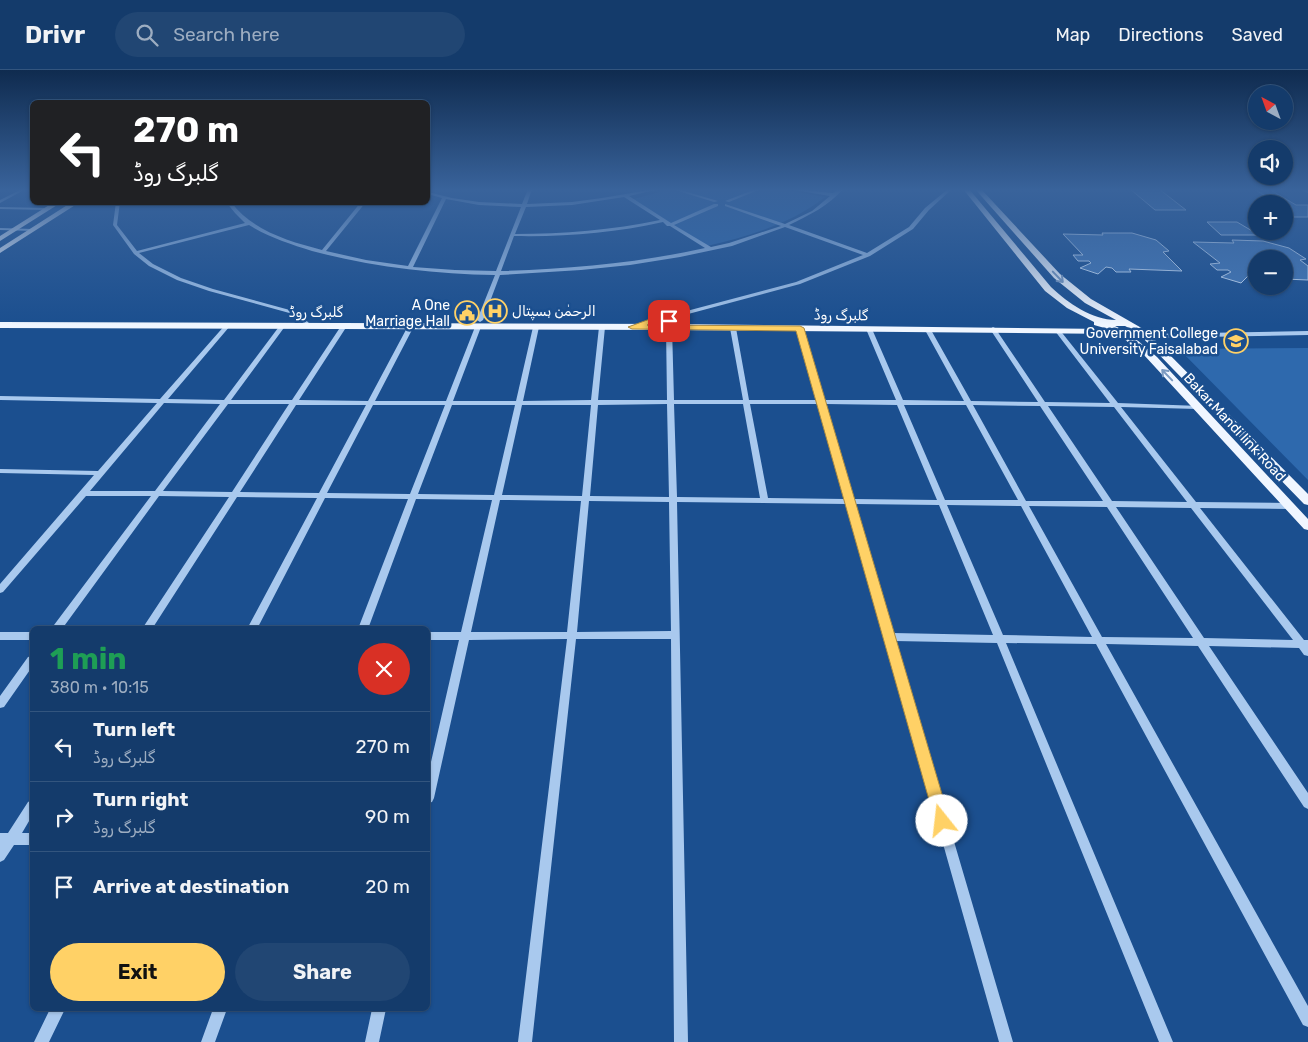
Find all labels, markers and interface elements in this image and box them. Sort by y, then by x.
search box [115,12,465,57]
text: Drivr [25,21,85,49]
icon: search [133,21,161,49]
text: Search here [173,23,280,46]
text: Map [1055,24,1090,46]
text: Directions [1118,24,1204,46]
text: Saved [1232,24,1283,46]
north arrow [1248,85,1292,130]
map controls [1248,85,1293,295]
text: 270 m [133,109,239,151]
icon: left [50,120,115,185]
button: sound [1248,140,1293,185]
text: گلبرگ روڈ [133,160,218,187]
button: + [1248,195,1293,240]
button: − [1248,250,1293,295]
one-way arrow [1051,271,1064,283]
place label: A One Marriage Hall [365,297,450,330]
hospital icon: الرحمٰن ہسپتال [482,298,508,324]
public building icon: A One Marriage Hall [454,300,480,326]
pin [648,300,690,342]
place label: الرحمٰن ہسپتال [512,303,596,321]
street label: گلبرگ روڈ [289,304,344,321]
icon: arrive [655,307,683,335]
street label: گلبرگ روڈ [814,307,869,324]
place label: Government College University Faisalabad [1080,325,1218,358]
school or university icon: Government College University Faisalabad [1223,328,1249,354]
one-way arrow [1161,369,1173,381]
street label: Bakar Mandi link Road [1180,370,1289,485]
text: 1 min [50,641,127,677]
button: close [358,643,410,695]
text: 380 m · 10:15 [50,678,149,697]
text: Turn left [93,718,175,741]
icon: left [50,733,78,761]
text: 270 m [355,735,410,758]
text: گلبرگ روڈ [93,748,155,767]
text: Turn right [93,788,188,811]
position arrow [915,794,967,846]
icon: right [50,803,78,831]
text: 90 m [365,805,410,828]
text: گلبرگ روڈ [93,818,155,837]
icon: arrive [50,873,78,901]
text: Arrive at destination [93,875,289,898]
text: 20 m [365,875,410,898]
button: Exit [50,943,225,1001]
button: Share [235,943,410,1001]

